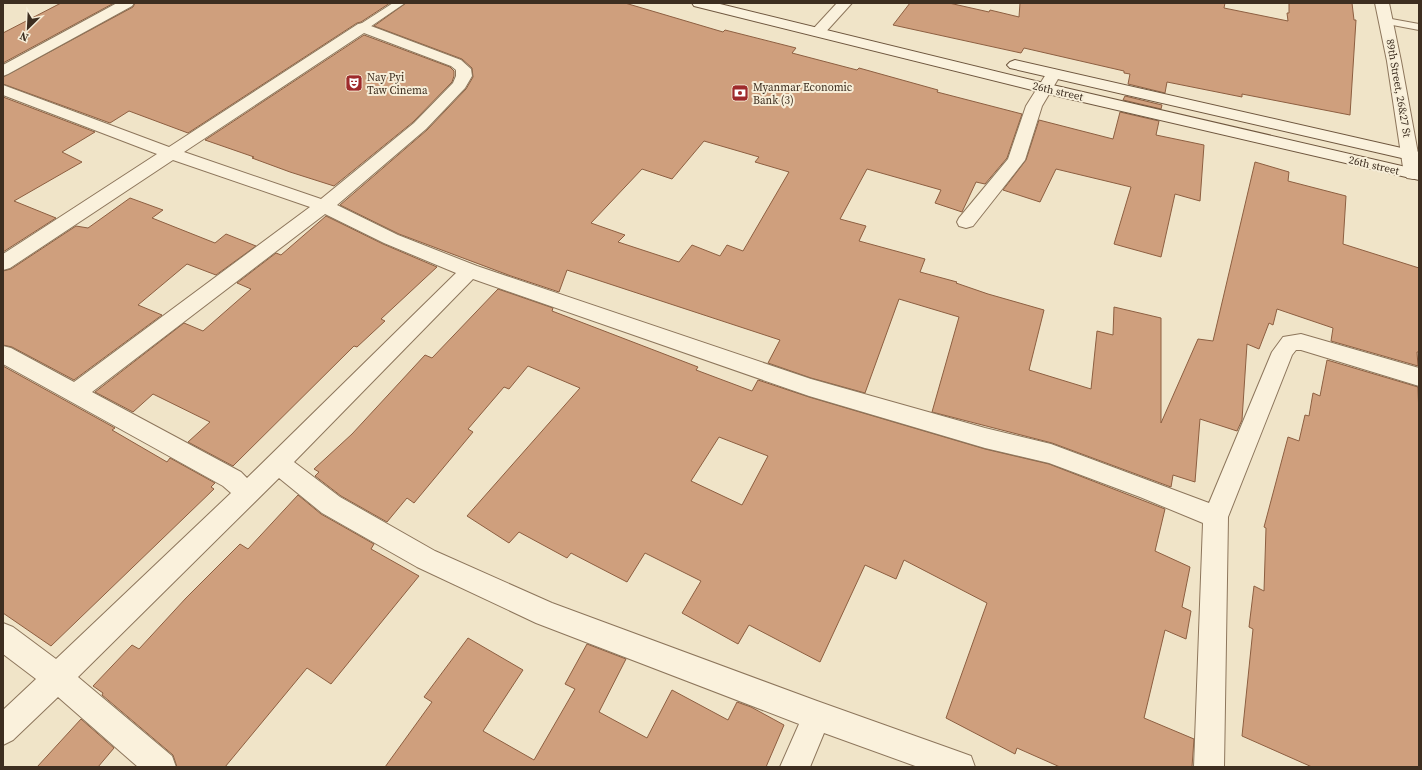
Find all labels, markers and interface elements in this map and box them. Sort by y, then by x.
north arrow [8,8,48,48]
text: N [17,28,31,45]
street label: 89th Street, 26&27 St [1382,38,1415,139]
place label: Nay Pyi Taw Cinema [367,70,428,98]
theatre icon: Nay Pyi Taw Cinema [344,73,364,93]
street label: 26th street [1031,78,1085,105]
place label: Myanmar Economic Bank (3) [753,80,853,108]
bank icon: Myanmar Economic Bank (3) [730,83,750,103]
street label: 26th street [1347,152,1401,179]

